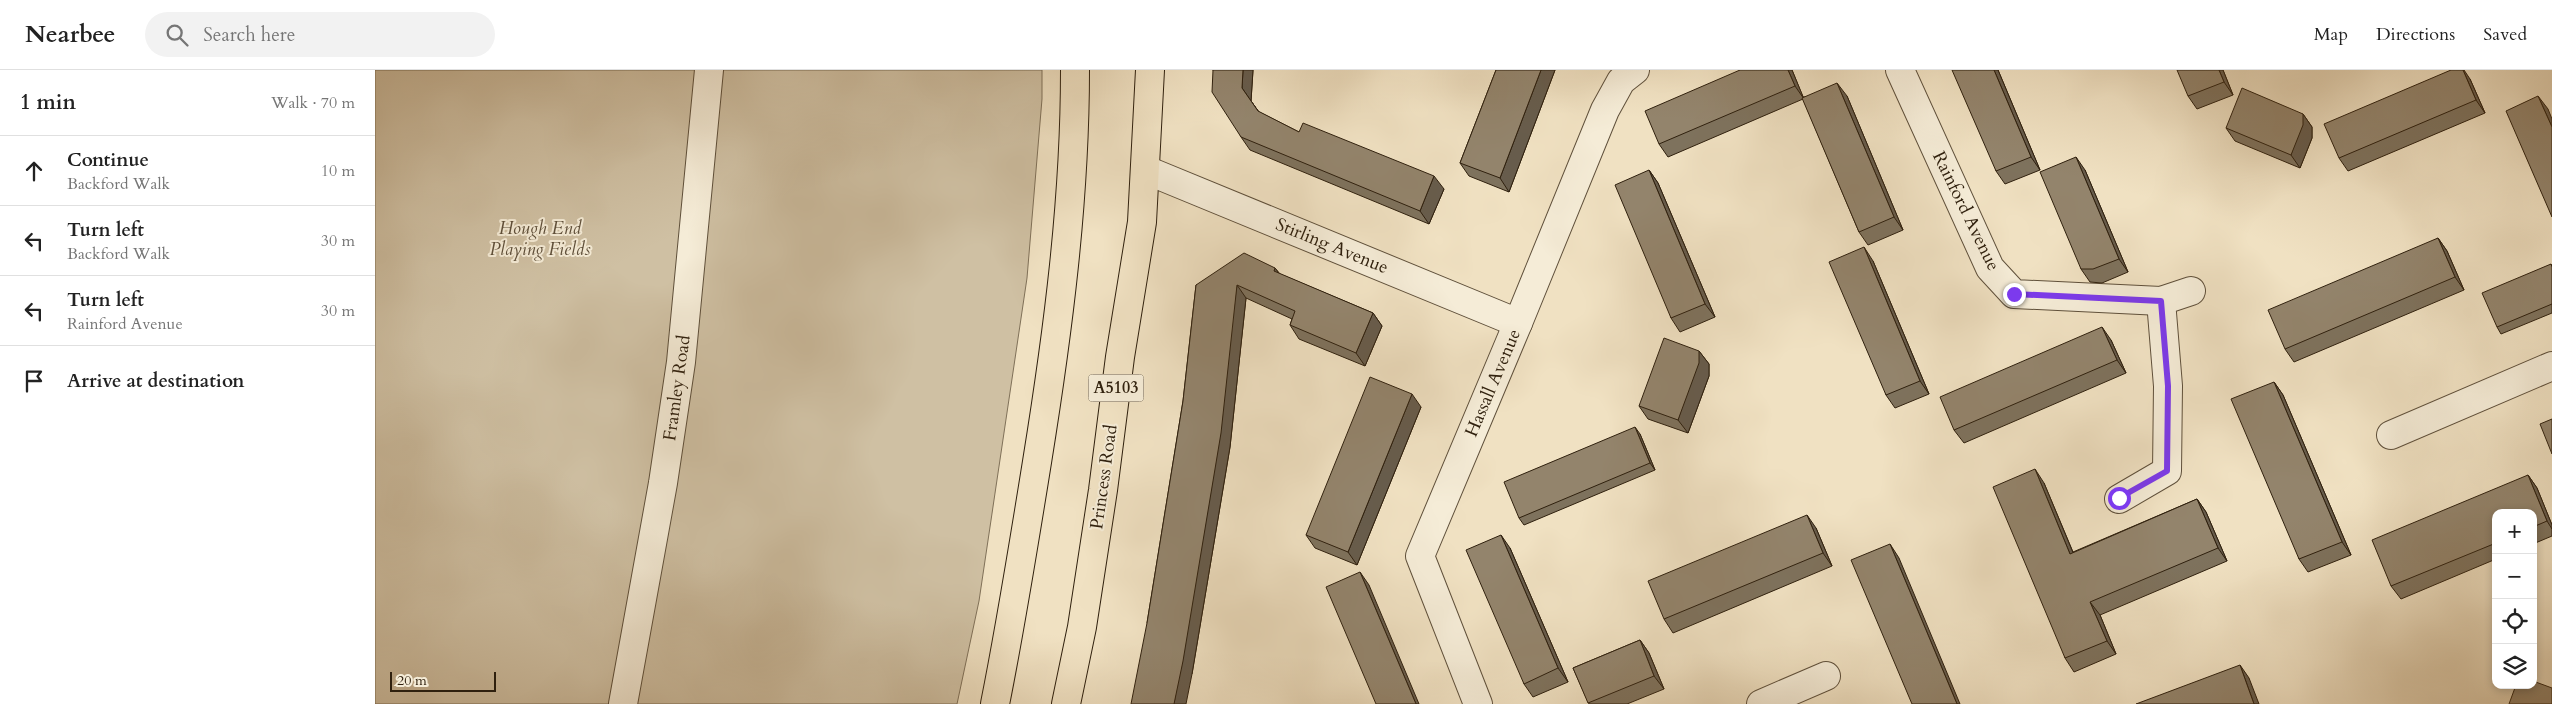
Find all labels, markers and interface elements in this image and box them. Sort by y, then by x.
search box [145,12,495,57]
text: Nearbee [25,18,115,51]
icon: search [163,21,191,49]
text: Search here [203,22,295,48]
text: Map [2314,22,2348,47]
text: Directions [2376,22,2455,47]
text: Saved [2483,22,2527,47]
text: 1 min [20,88,76,117]
text: Walk · 70 m [271,92,355,114]
text: Continue [67,147,149,173]
street label: Rainford Avenue [1926,147,2006,275]
icon: ahead [20,157,48,185]
text: 10 m [321,160,355,182]
text: Backford Walk [67,173,170,195]
street label: Stirling Avenue [1272,212,1392,280]
park label: Hough End Playing Fields [489,216,591,262]
text: Turn left [67,217,144,243]
icon: left [20,227,48,255]
text: 30 m [321,230,355,252]
text: Backford Walk [67,243,170,265]
route end [2003,283,2026,306]
text: Turn left [67,287,144,313]
icon: left [20,297,48,325]
text: 30 m [321,300,355,322]
text: Rainford Avenue [67,313,183,335]
street label: Hassall Avenue [1459,325,1527,441]
street label: Framley Road [657,333,697,442]
icon: arrive [20,367,48,395]
text: Arrive at destination [67,368,244,394]
road number: A5103 [1089,374,1143,402]
street label: Princess Road [1084,423,1124,531]
route start [2108,487,2131,510]
map controls [2492,509,2537,689]
button: + [2492,509,2537,554]
button: − [2492,554,2537,599]
button: locate [2492,599,2537,644]
button: layers [2492,644,2537,689]
scale bar [390,669,496,692]
text: 20 m [397,671,427,690]

